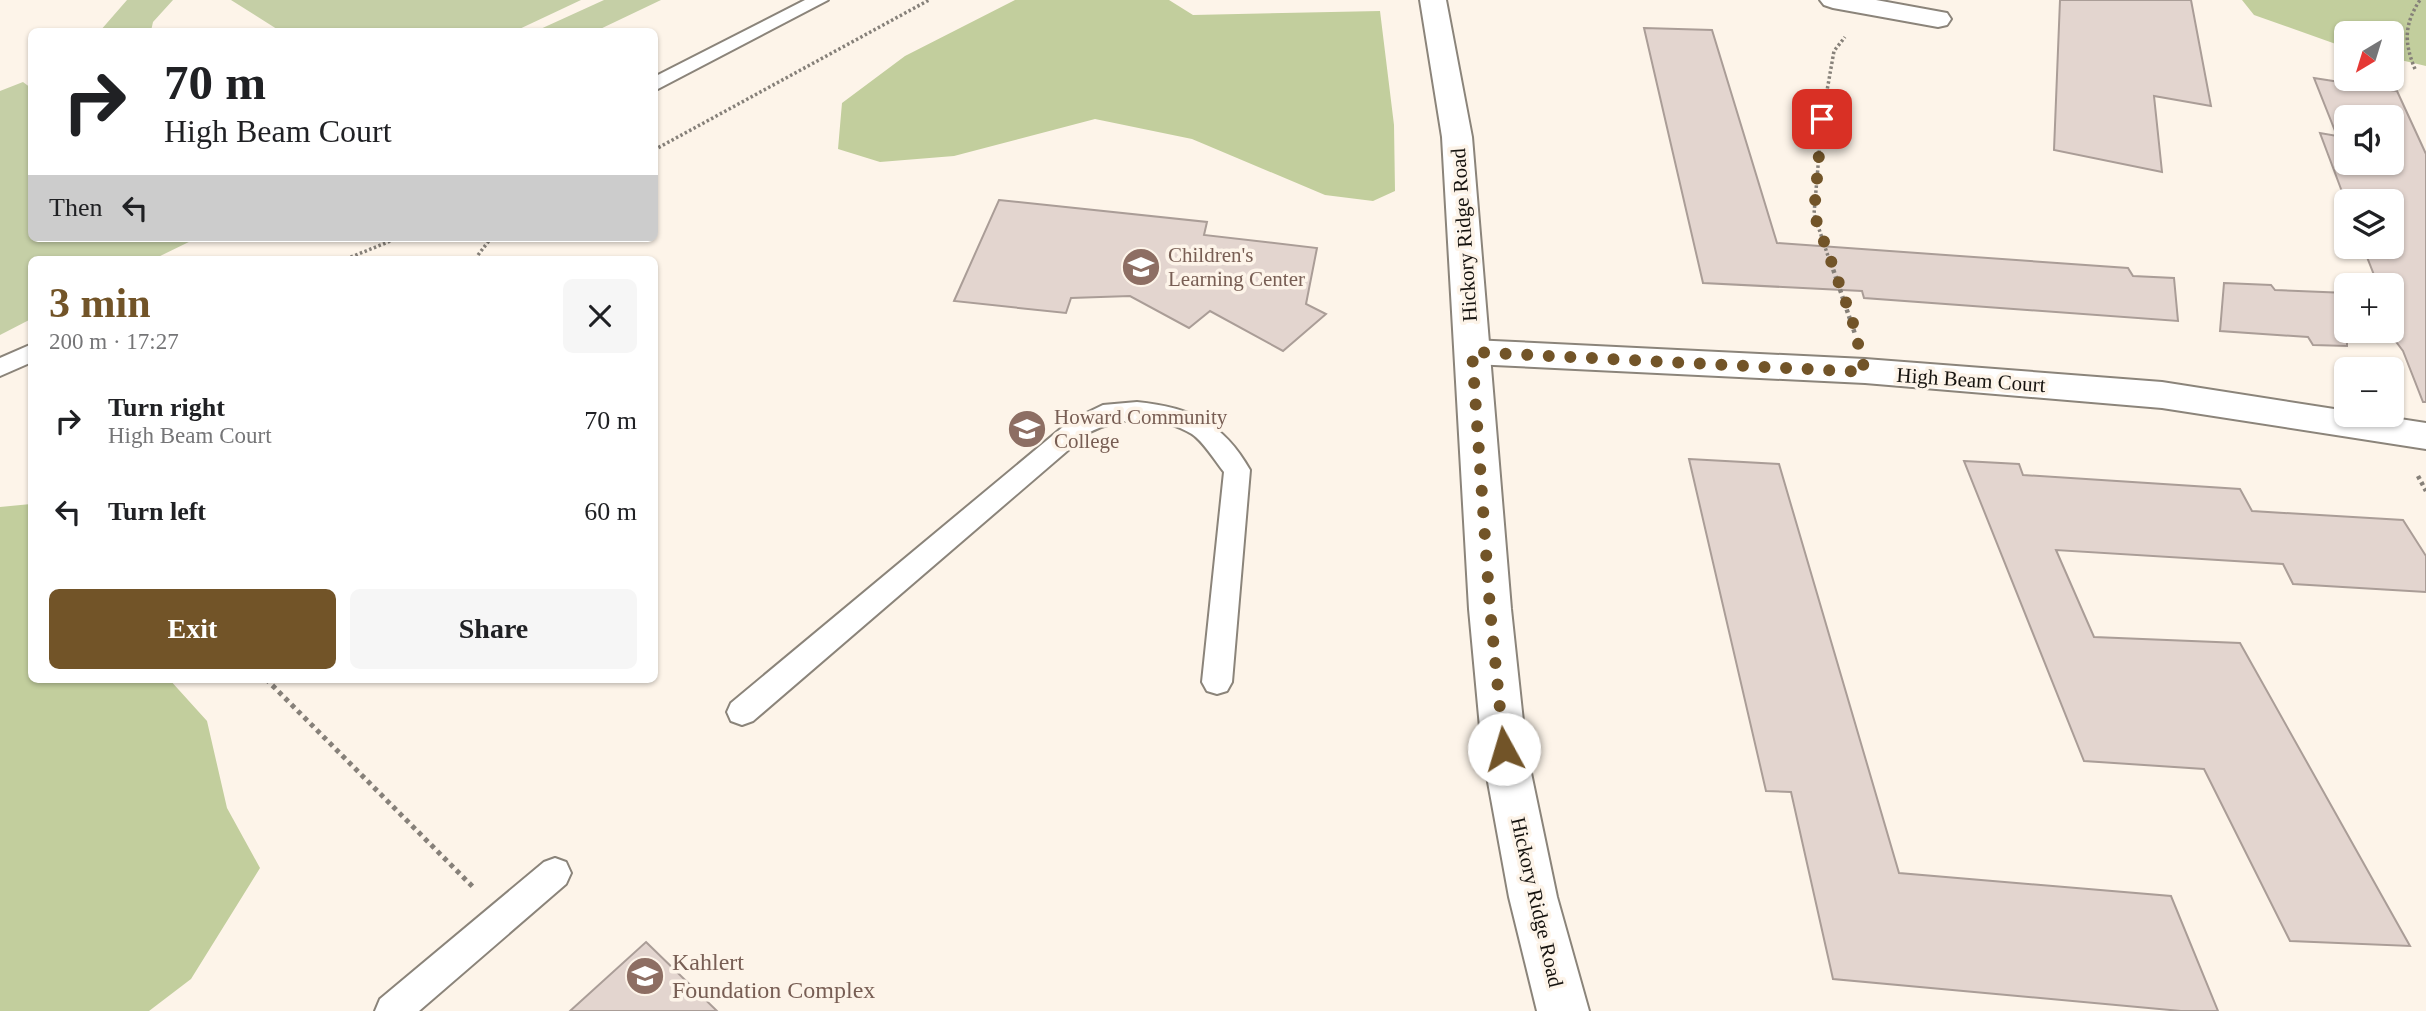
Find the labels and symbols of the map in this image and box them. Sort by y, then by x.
north arrow [2334,21,2404,91]
pin [1792,89,1852,149]
street label: Hickory Ridge Road [1446,147,1482,323]
place label: Children's Learning Center [1168,243,1305,291]
school or university icon: Children's Learning Center [1120,246,1162,288]
street label: High Beam Court [1896,363,2046,397]
place label: Howard Community College [1054,405,1228,453]
school or university icon: Howard Community College [1006,408,1048,450]
position arrow [1467,712,1541,786]
street label: Hickory Ridge Road [1506,815,1568,990]
place label: Kahlert Foundation Complex [672,949,875,1003]
school or university icon: Kahlert Foundation Complex [624,955,666,997]

